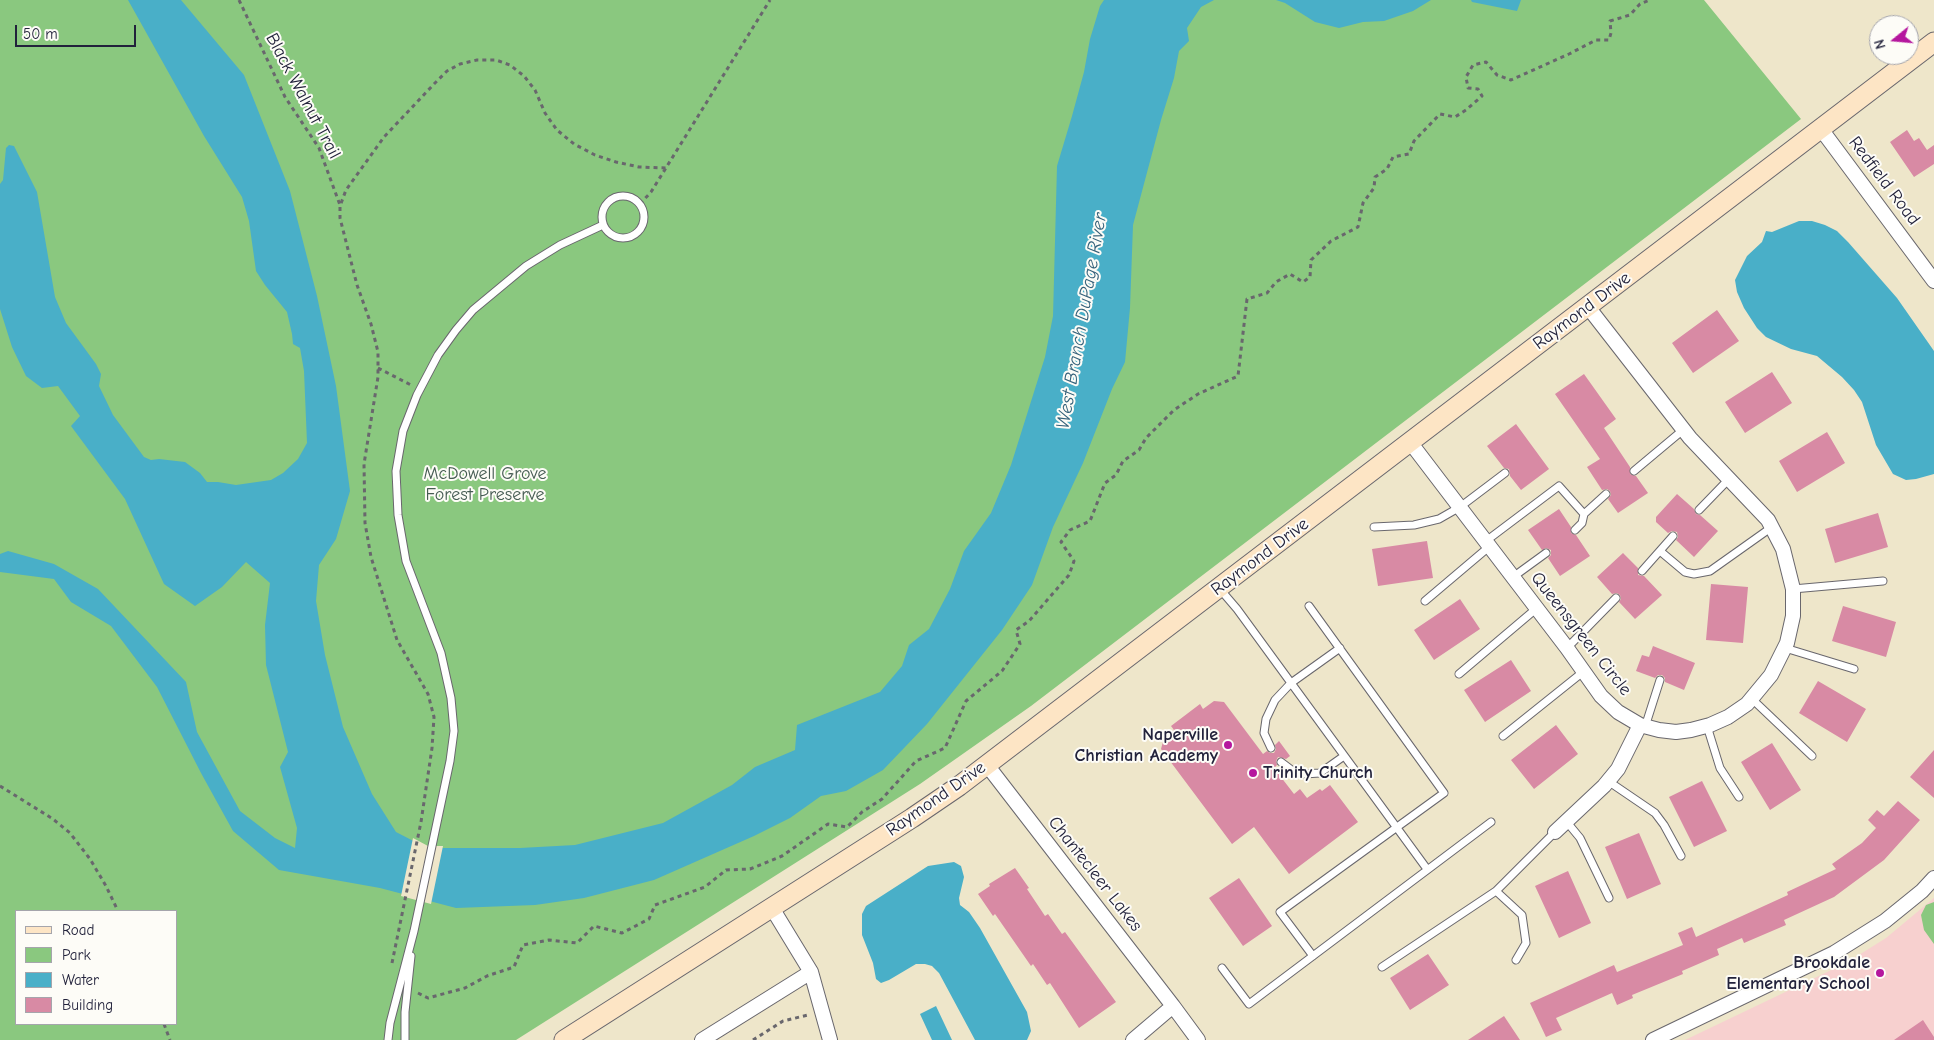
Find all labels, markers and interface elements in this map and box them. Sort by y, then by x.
scale bar [18,15,139,47]
north arrow [1869,15,1919,65]
text: 50 m [23,25,58,43]
street label: Black Walnut Trail [261,29,345,163]
text: N [1871,37,1890,51]
street label: Redfield Road [1844,132,1924,230]
water label: West Branch DuPage River [1052,211,1112,431]
street label: Raymond Drive [1529,267,1635,355]
park label: McDowell Grove Forest Preserve [423,463,547,506]
street label: Raymond Drive [1207,513,1313,601]
street label: Queensgreen Circle [1526,568,1636,700]
place label: Naperville Christian Academy [1074,724,1218,766]
marker: Naperville Christian Academy [1222,739,1234,751]
street label: Raymond Drive [882,757,990,841]
place label: Trinity Church [1263,762,1373,784]
marker: Trinity Church [1247,767,1259,779]
street label: Chantecleer Lakes [1043,812,1147,936]
legend [15,910,178,1025]
text: Road [62,921,94,939]
text: Park [62,946,91,964]
place label: Brookdale Elementary School [1726,952,1870,994]
marker: Brookdale Elementary School [1874,967,1886,979]
text: Water [62,971,99,989]
text: Building [62,996,113,1014]

